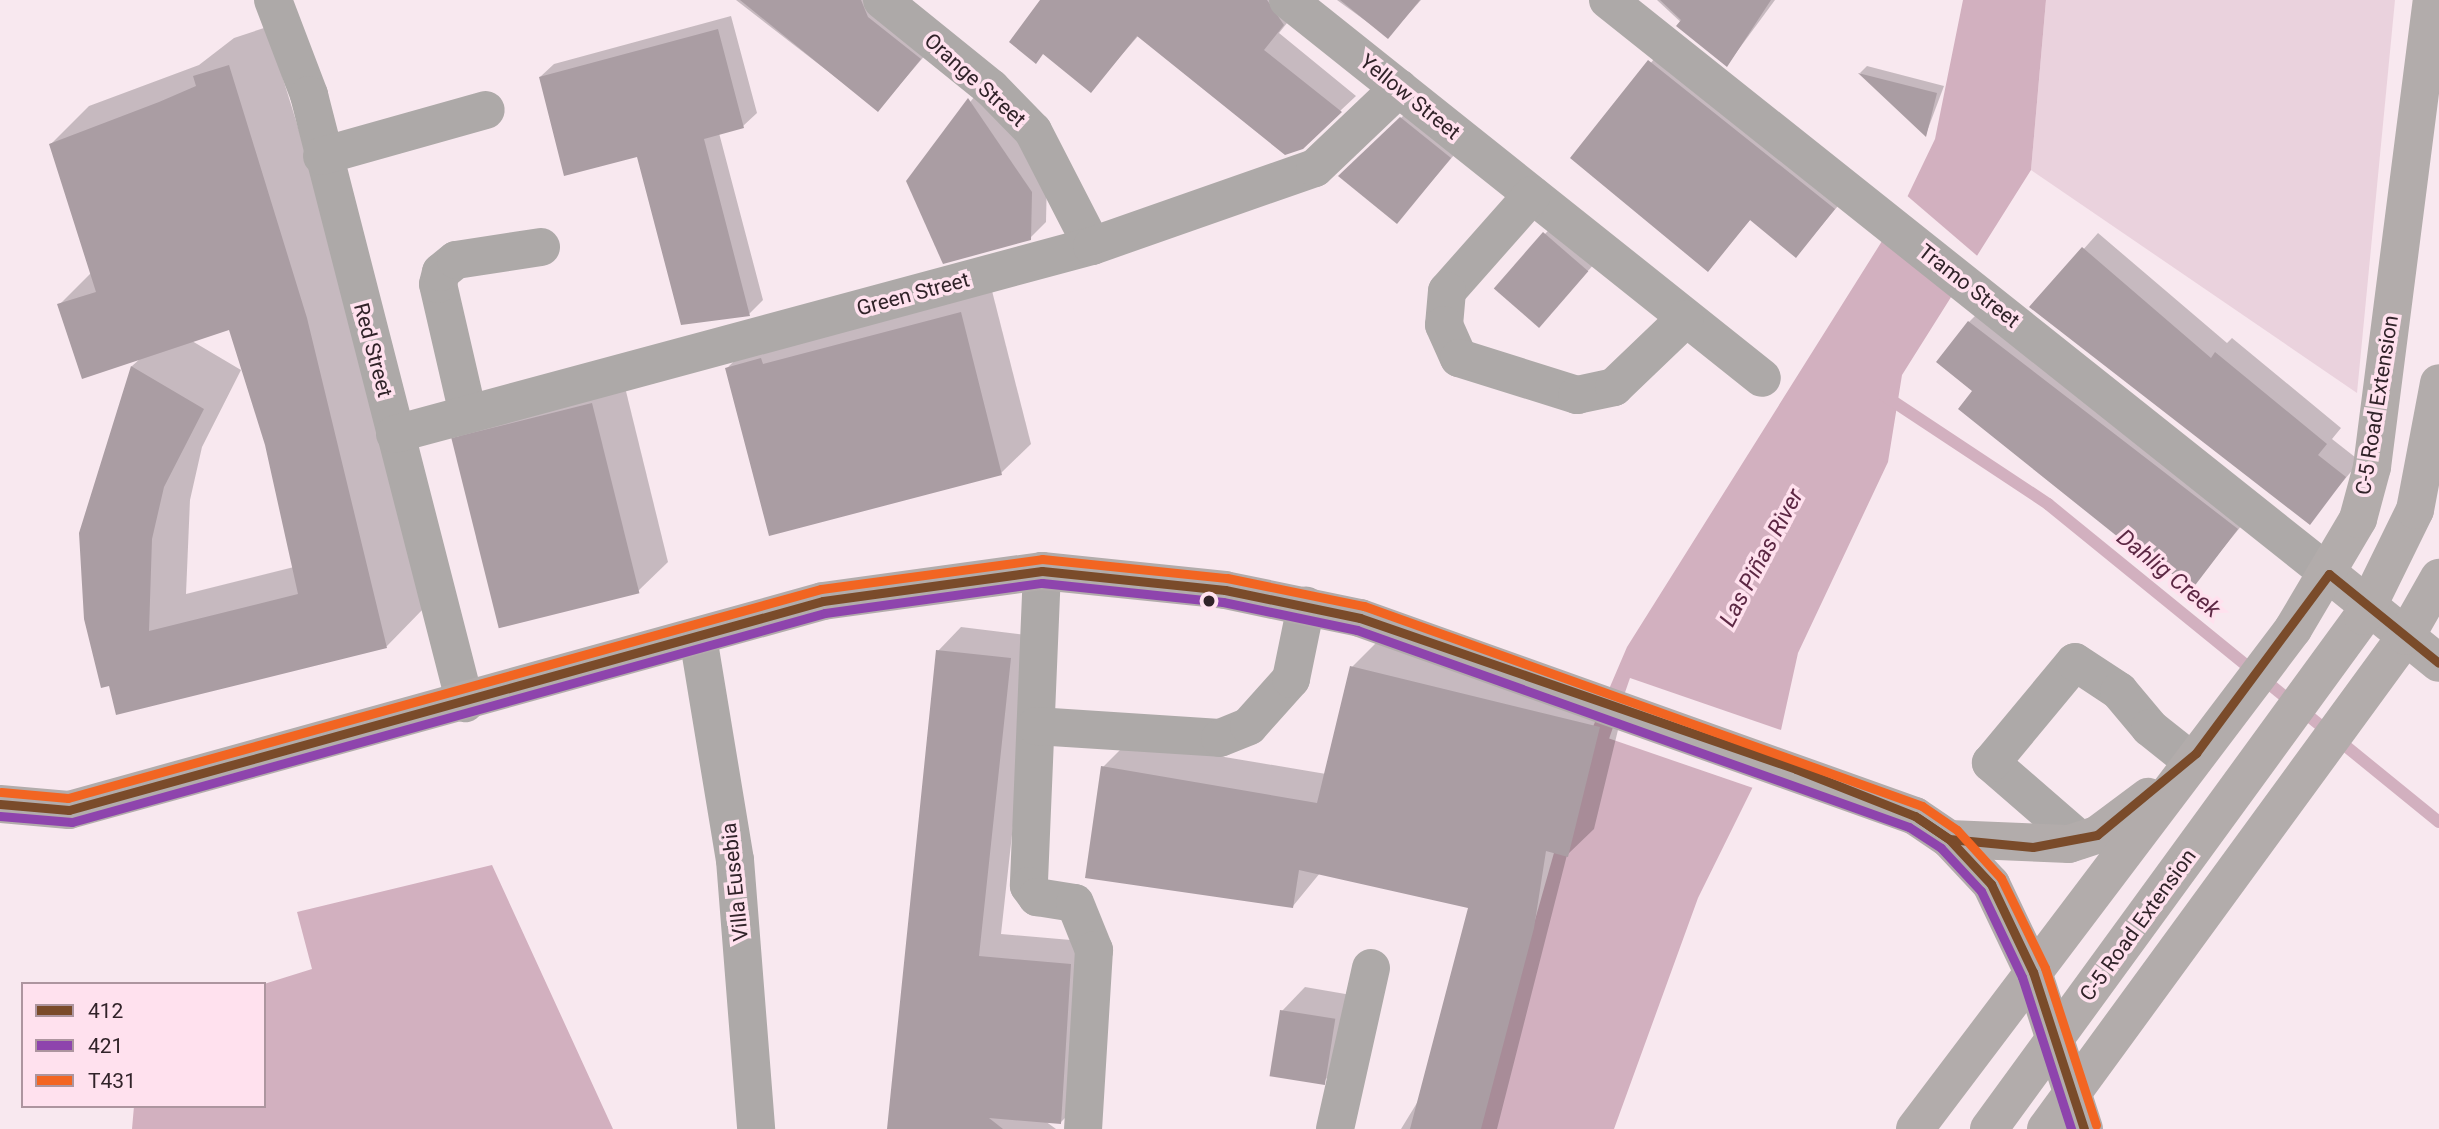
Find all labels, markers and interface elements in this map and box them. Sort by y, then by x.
street label: Orange Street [919,28,1031,132]
street label: Yellow Street [1355,49,1465,145]
street label: Tramo Street [1914,239,2024,333]
street label: Green Street [854,267,972,321]
street label: Red Street [348,300,398,400]
street label: C-5 Road Extension [2350,313,2404,497]
water label: Las Piñas River [1714,485,1810,631]
water label: Dahlig Creek [2111,524,2225,624]
unlabelled marker [1202,594,1216,608]
street label: Villa Eusebia [716,822,754,942]
street label: C-5 Road Extension [2075,844,2201,1006]
legend [21,982,266,1108]
text: 412 [88,999,123,1023]
text: 421 [88,1034,123,1058]
text: T431 [88,1069,136,1093]

